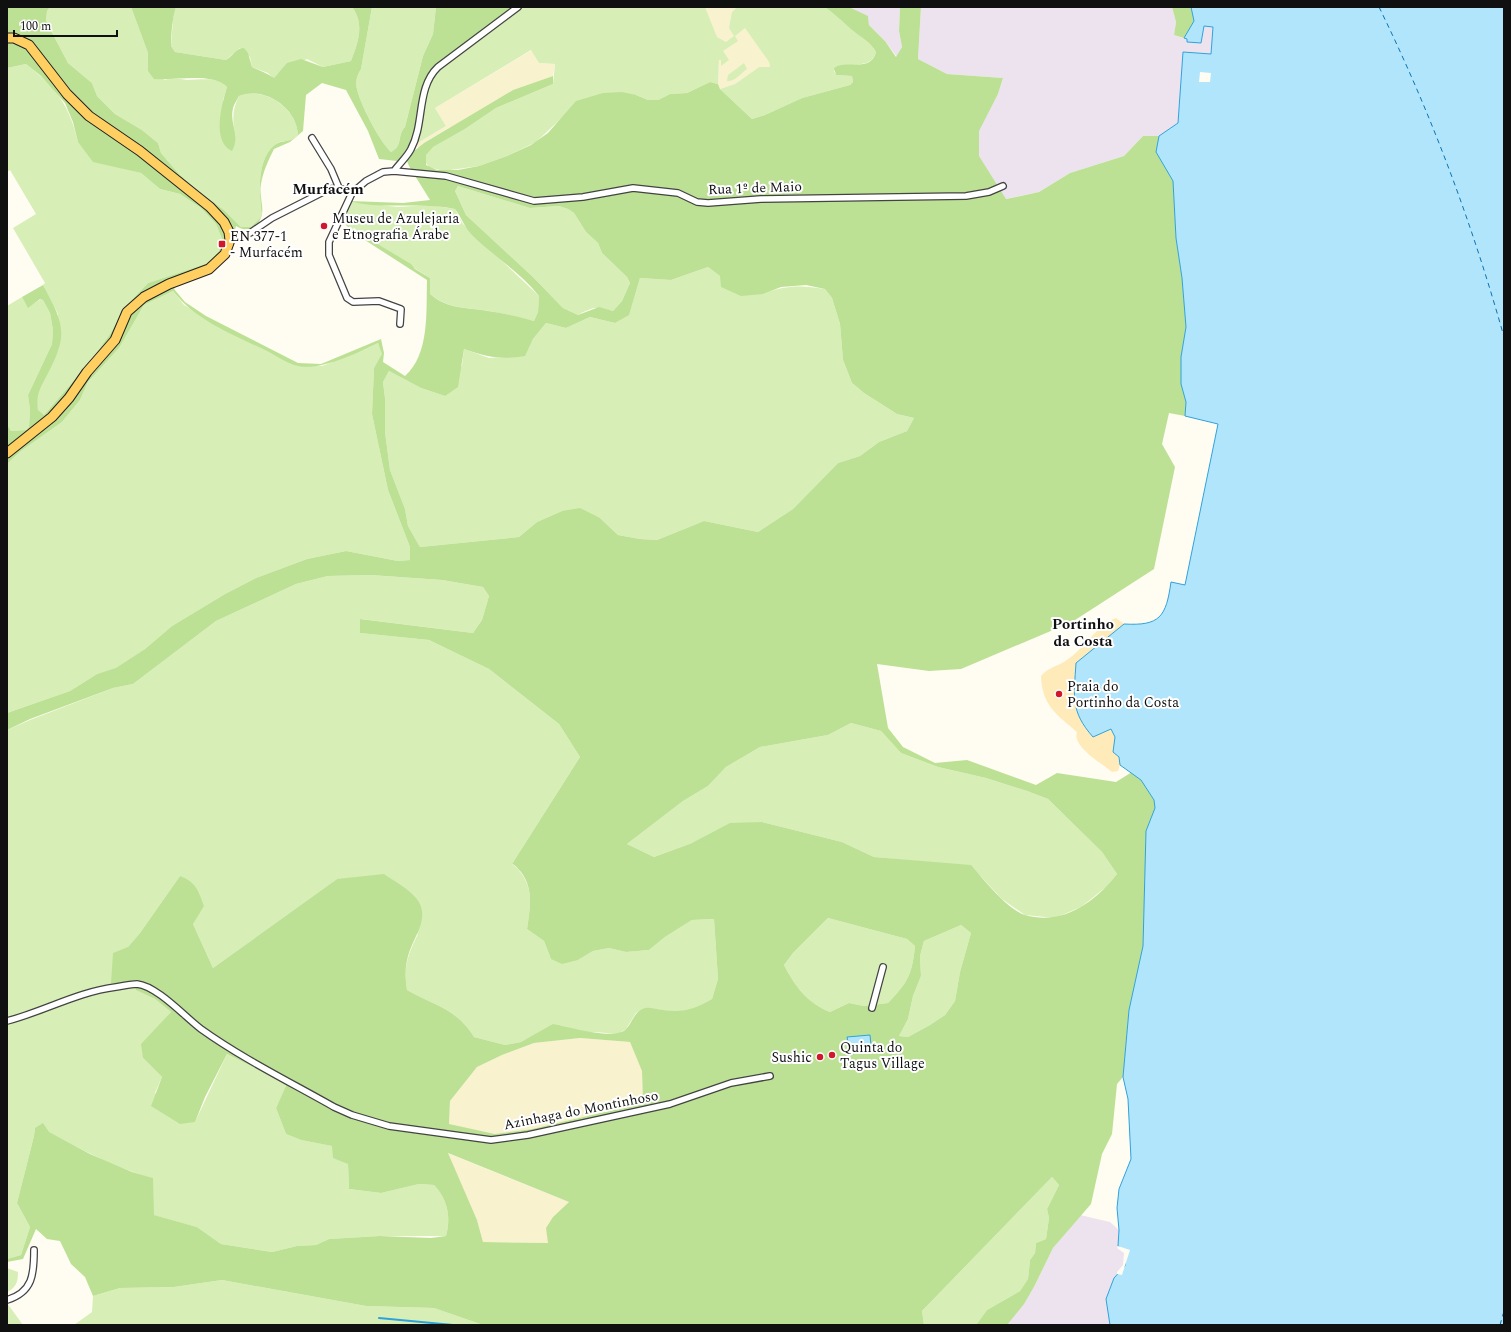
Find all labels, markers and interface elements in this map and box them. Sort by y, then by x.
scale bar [14,12,117,38]
text: 100 m [20,17,51,36]
street label: Rua 1º de Maio [708,176,802,200]
district label: Murfacém [292,178,364,201]
place label: Museu de Azulejaria e Etnografia Árabe [332,208,459,245]
marker: Museu de Azulejaria e Etnografia Árabe [319,221,329,231]
place label: EN 377-1 - Murfacém [230,226,303,263]
marker: EN 377-1 - Murfacém [217,239,227,249]
district label: Portinho da Costa [1052,613,1114,653]
place label: Praia do Portinho da Costa [1067,676,1179,713]
marker: Praia do Portinho da Costa [1054,689,1064,699]
place label: Quinta do Tagus Village [840,1037,925,1074]
place label: Sushic [771,1047,812,1068]
marker: Quinta do Tagus Village [827,1050,837,1060]
marker: Sushic [815,1052,825,1062]
street label: Azinhaga do Montinhoso [502,1085,660,1135]

